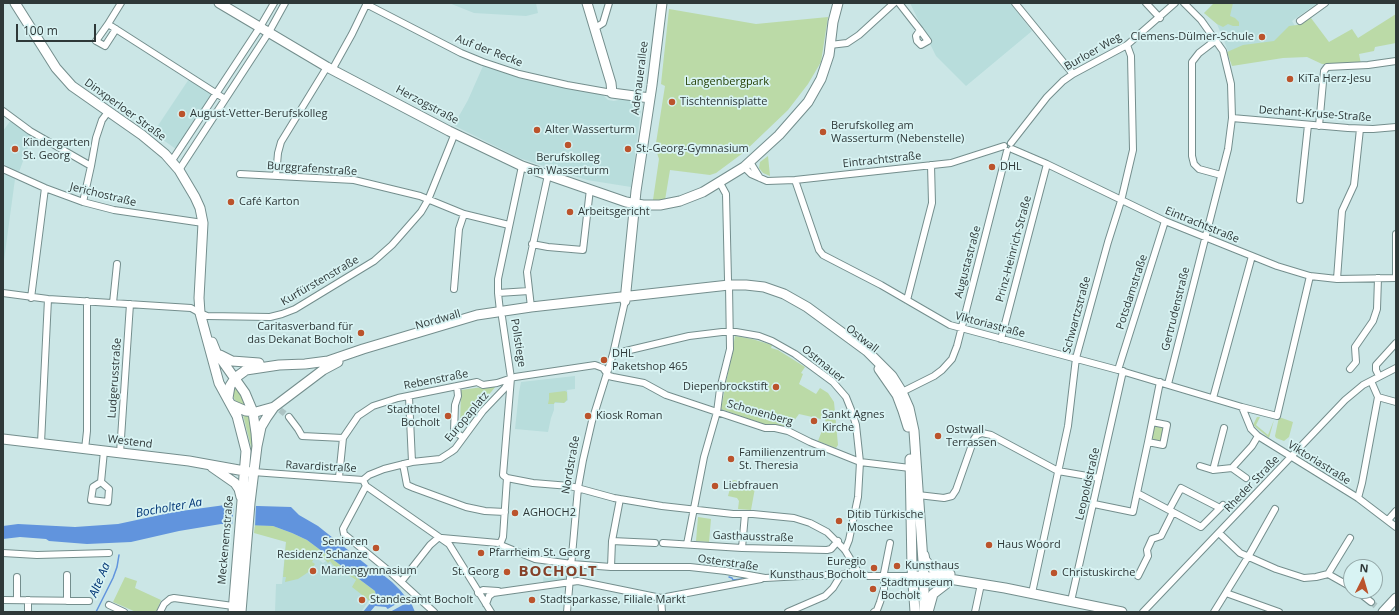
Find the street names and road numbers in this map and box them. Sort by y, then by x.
street label: Burloer Weg [1062,30,1124,74]
street label: Auf der Recke [454,32,524,70]
street label: Adenauerallee [629,40,651,116]
street label: Dinxperloer Straße [82,76,168,144]
street label: Herzogstraße [393,83,461,127]
street label: Dechant-Kruse-Straße [1258,103,1372,125]
street label: Eintrachtstraße [842,149,922,171]
street label: Burggrafenstraße [266,159,358,179]
street label: Jerichostraße [68,180,138,210]
street label: Prinz-Heinrich-Straße [993,194,1035,304]
street label: Eintrachtstraße [1163,204,1241,246]
street label: Augustastraße [952,224,984,300]
street label: Kurfürstenstraße [279,253,361,309]
street label: Potsdamstraße [1114,253,1150,331]
street label: Gertrudenstraße [1159,266,1193,352]
street label: Schwartzstraße [1060,275,1094,355]
street label: Nordwall [414,307,462,333]
street label: Viktoriastraße [954,309,1026,341]
street label: Pollstiege [508,318,528,368]
street label: Ostwall [843,322,881,356]
street label: Ludgerusstraße [106,337,124,419]
street label: Ostmauer [799,343,847,385]
street label: Rebenstraße [403,367,469,393]
street label: Europaplatz [442,389,492,445]
street label: Schonenberg [726,397,794,429]
street label: Westend [107,433,153,451]
street label: Nordstraße [559,435,583,495]
street label: Viktoriastraße [1285,438,1353,488]
street label: Leopoldstraße [1073,446,1103,522]
street label: Rheder Straße [1222,453,1282,515]
street label: Ravardistraße [285,459,357,475]
street label: Meckenemstraße [216,495,236,585]
street label: Gasthausstraße [712,529,794,545]
street label: Osterstraße [697,552,759,574]

